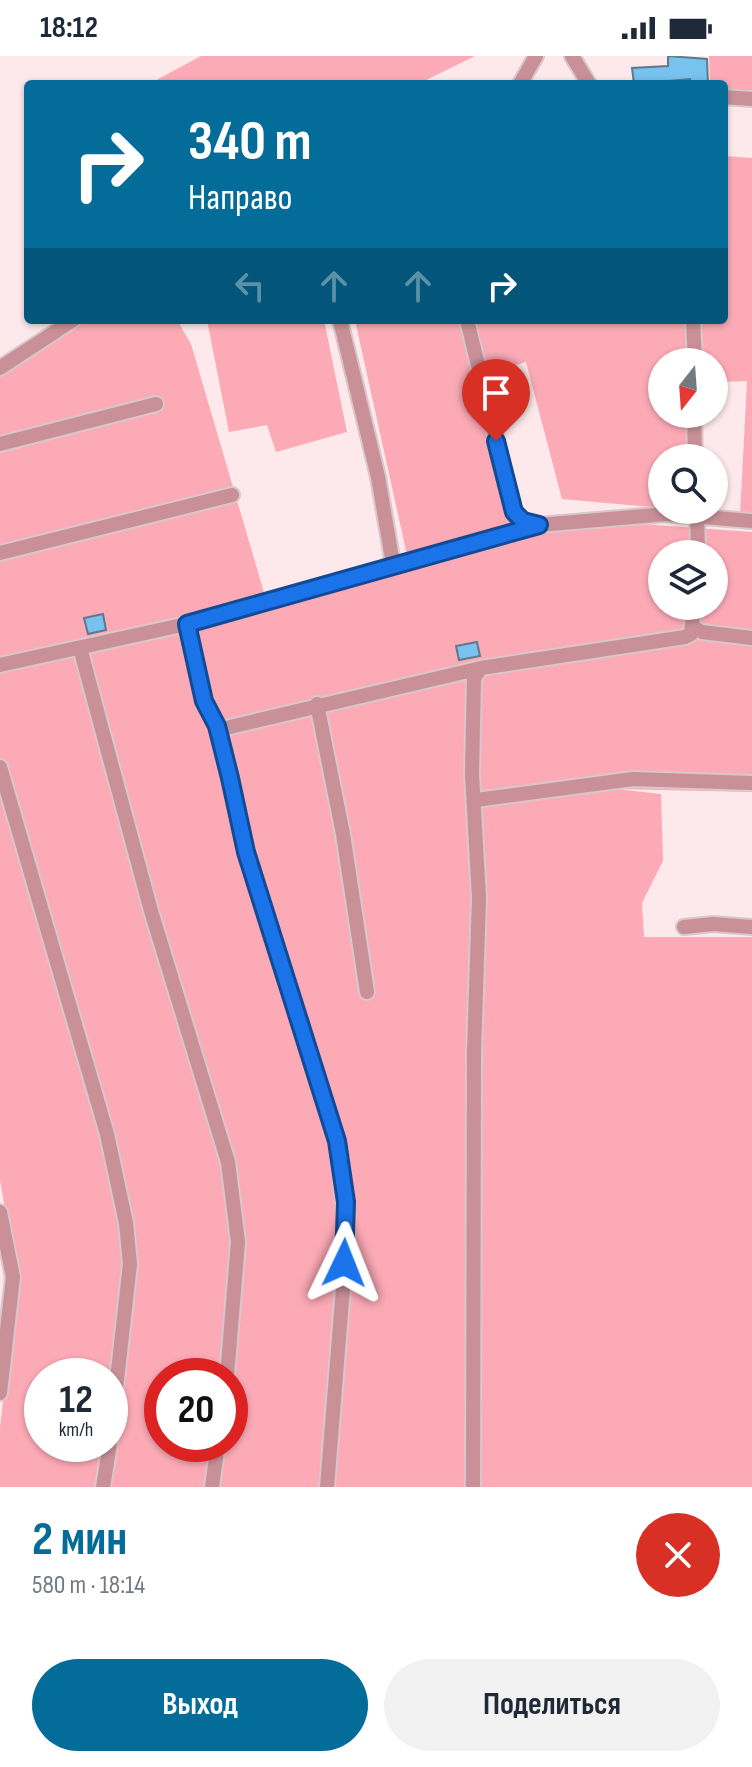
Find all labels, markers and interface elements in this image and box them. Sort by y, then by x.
text: 18:12 [40,10,98,46]
text: 340 m [188,109,312,176]
icon: right [56,112,160,216]
text: Направо [188,177,292,220]
icon: left [228,264,272,308]
icon: ahead [312,264,356,308]
icon: ahead [396,264,440,308]
icon: right [480,264,524,308]
north arrow [648,348,728,428]
map controls [648,348,728,620]
pin [462,359,530,441]
icon: arrive [474,371,518,415]
button: search [648,444,728,524]
button: layers [648,540,728,620]
position arrow [302,1221,386,1305]
speed limit sign: 20 [144,1358,248,1462]
text: 12 [59,1376,93,1424]
text: km/h [59,1418,93,1442]
text: 2 мин [32,1511,127,1568]
button: close [636,1513,720,1597]
text: 580 m · 18:14 [32,1570,145,1601]
button: Выход [32,1659,368,1751]
button: Поделиться [384,1659,720,1751]

